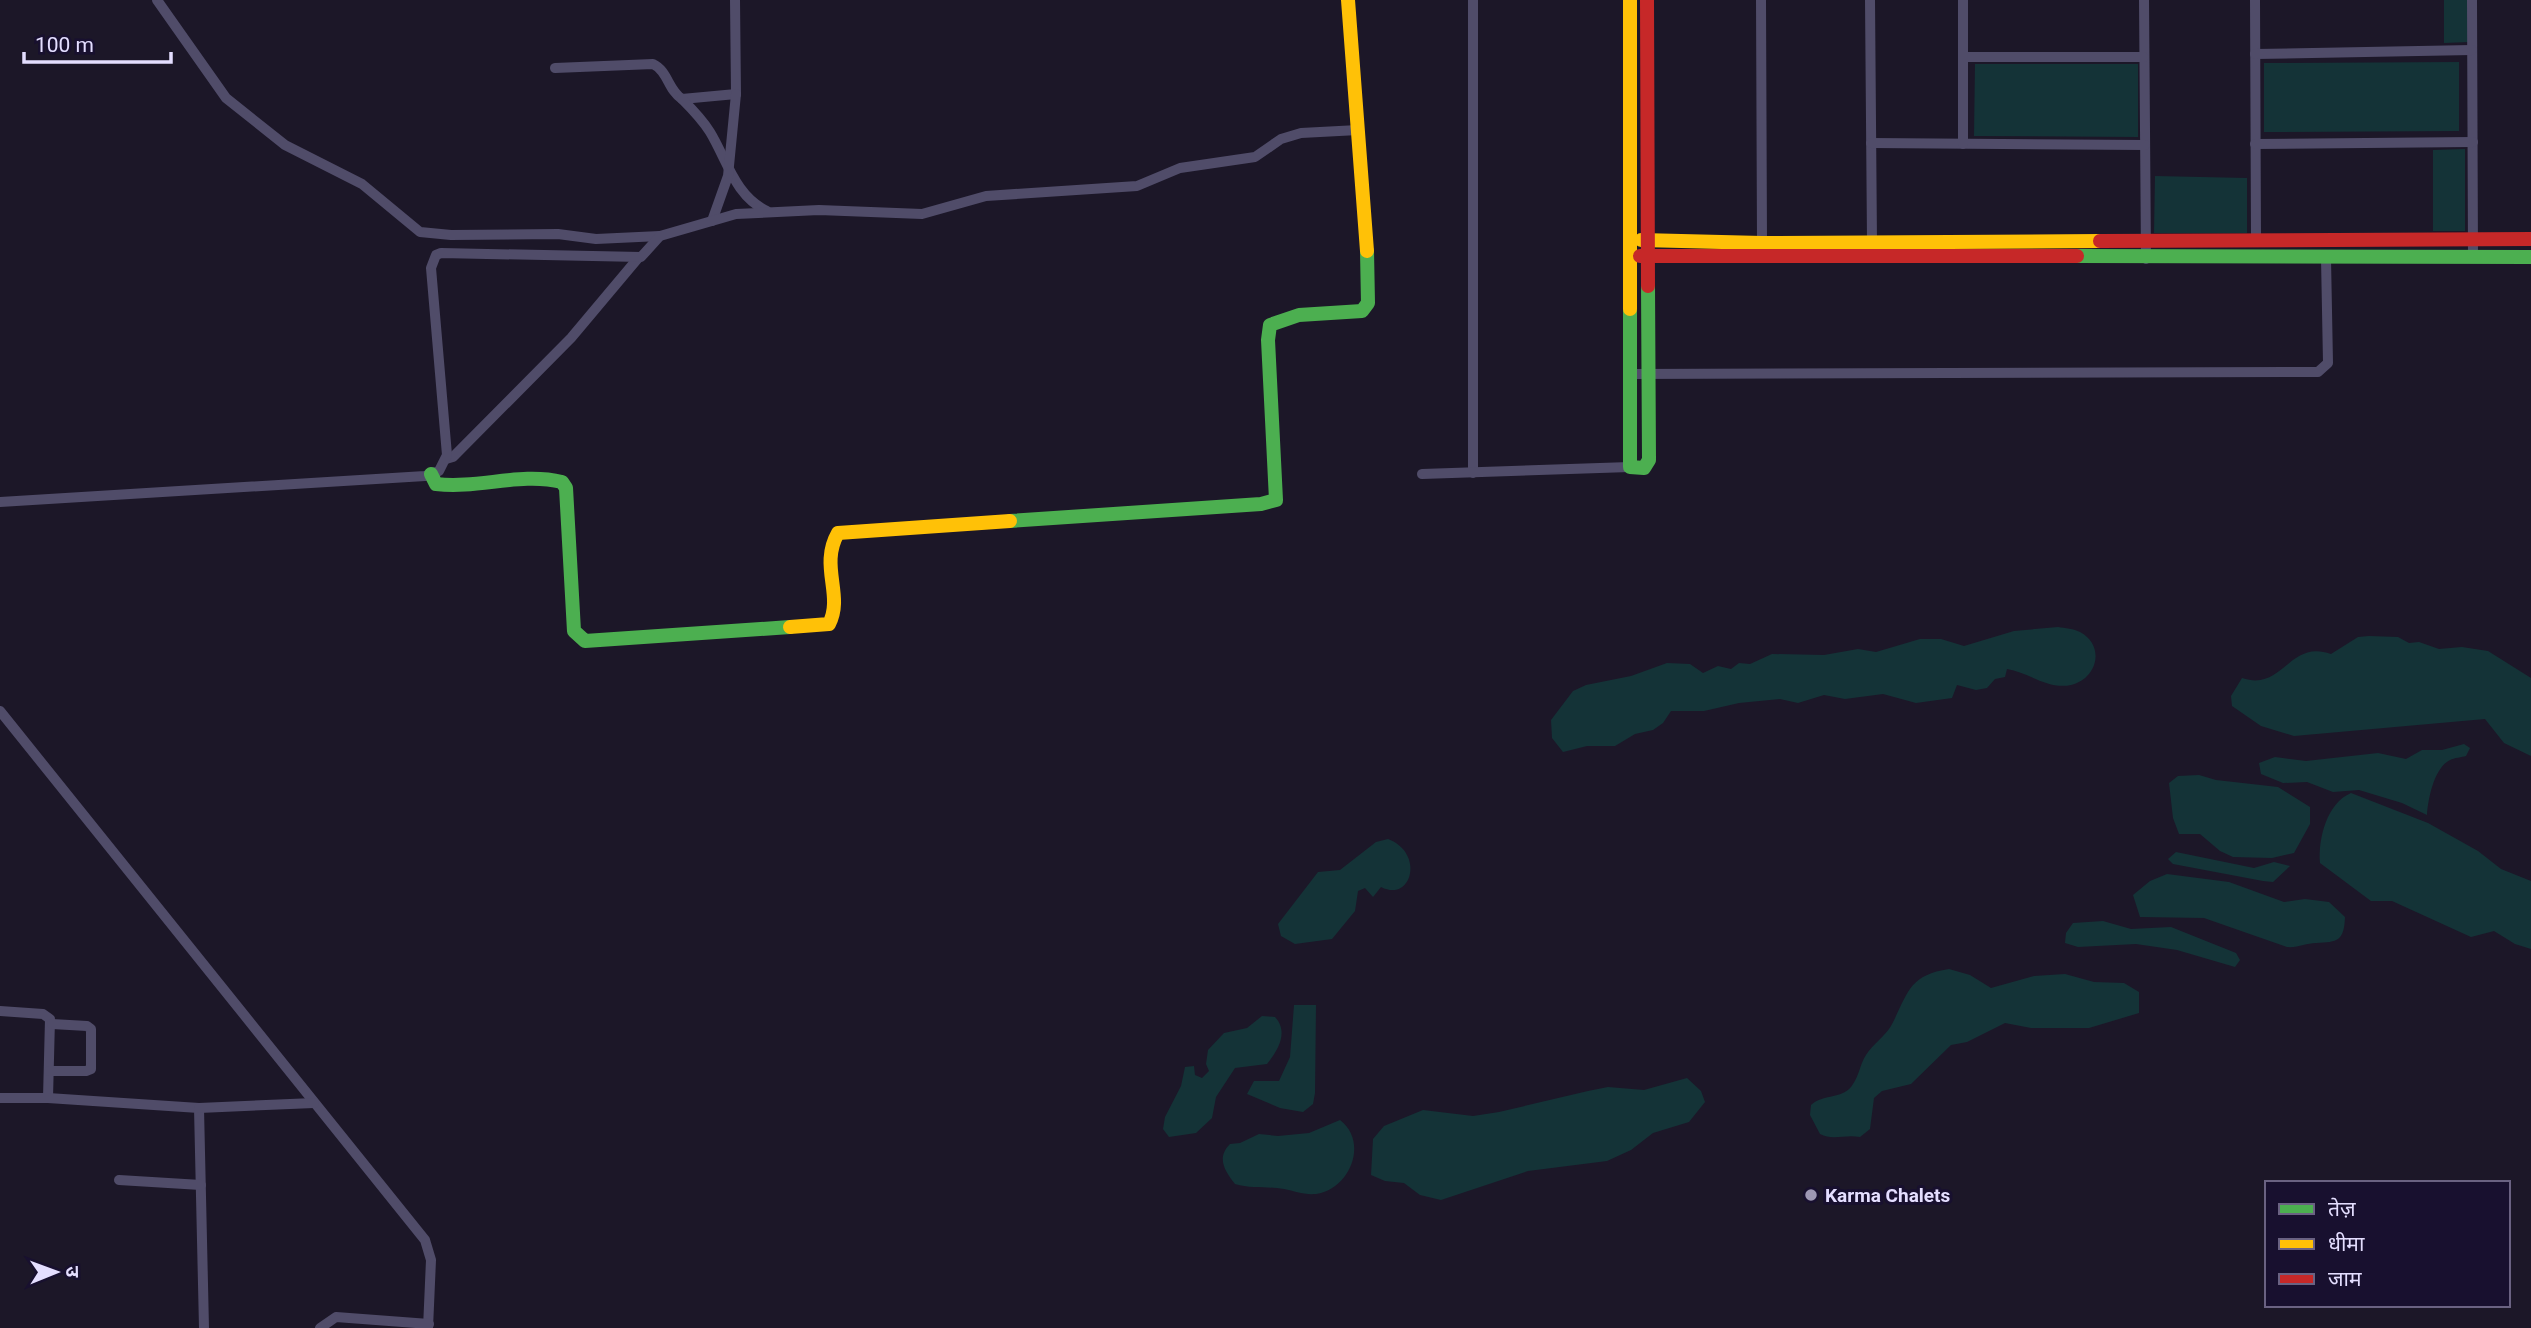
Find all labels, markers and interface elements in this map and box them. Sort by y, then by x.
scale bar [24,21,172,65]
text: 100 m [35,33,94,57]
legend [2265,1181,2510,1307]
place label: Karma Chalets [1825,1184,1951,1207]
marker: Karma Chalets [1803,1187,1819,1203]
text: तेज़ [2328,1197,2356,1221]
text: धीमा [2328,1232,2365,1256]
north arrow [21,1237,91,1307]
text: उ [61,1266,84,1278]
text: जाम [2328,1267,2362,1291]

